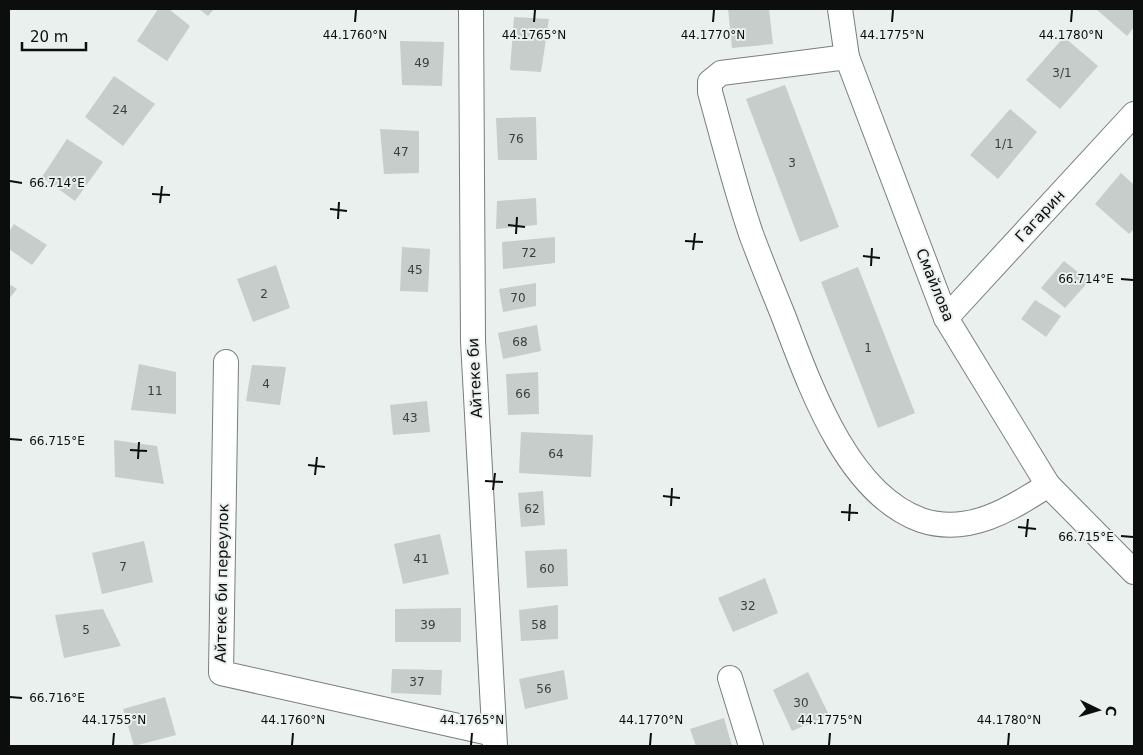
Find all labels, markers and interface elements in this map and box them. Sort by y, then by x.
scale bar [22,20,86,52]
text: 20 m [30,28,68,46]
text: 44.1760°N [323,28,387,42]
text: 44.1765°N [502,28,566,42]
text: 44.1770°N [681,28,745,42]
text: 44.1775°N [860,28,924,42]
text: 44.1780°N [1039,28,1103,42]
house number: 49 [414,56,430,70]
house number: 3/1 [1052,66,1072,80]
house number: 24 [112,103,128,117]
house number: 76 [508,132,524,146]
house number: 1/1 [994,137,1014,151]
house number: 47 [393,145,409,159]
house number: 3 [788,156,796,170]
text: 66.714°E [29,176,85,190]
street label: Гагарин [1011,186,1069,246]
house number: 72 [521,246,537,260]
street label: Смайлова [912,246,958,324]
house number: 45 [407,263,423,277]
text: 66.714°E [1058,272,1114,286]
house number: 2 [260,287,268,301]
house number: 70 [510,291,526,305]
house number: 68 [512,335,528,349]
street label: Айтеке би [464,338,486,418]
house number: 1 [864,341,872,355]
house number: 4 [262,377,270,391]
house number: 11 [147,384,163,398]
house number: 66 [515,387,531,401]
house number: 43 [402,411,418,425]
text: 66.715°E [29,434,85,448]
house number: 64 [548,447,564,461]
house number: 62 [524,502,540,516]
street label: Айтеке би переулок [212,503,232,663]
text: 66.715°E [1058,530,1114,544]
house number: 41 [413,552,429,566]
house number: 7 [119,560,127,574]
house number: 60 [539,562,555,576]
house number: 32 [740,599,756,613]
house number: 39 [420,618,436,632]
house number: 58 [531,618,547,632]
house number: 5 [82,623,90,637]
house number: 37 [409,675,425,689]
house number: 56 [536,682,552,696]
north arrow [1073,685,1123,735]
text: 66.716°E [29,691,85,705]
house number: 30 [793,696,809,710]
text: С [1103,705,1119,717]
text: 44.1755°N [82,713,146,727]
text: 44.1760°N [261,713,325,727]
text: 44.1765°N [440,713,504,727]
text: 44.1770°N [619,713,683,727]
text: 44.1775°N [798,713,862,727]
text: 44.1780°N [977,713,1041,727]

